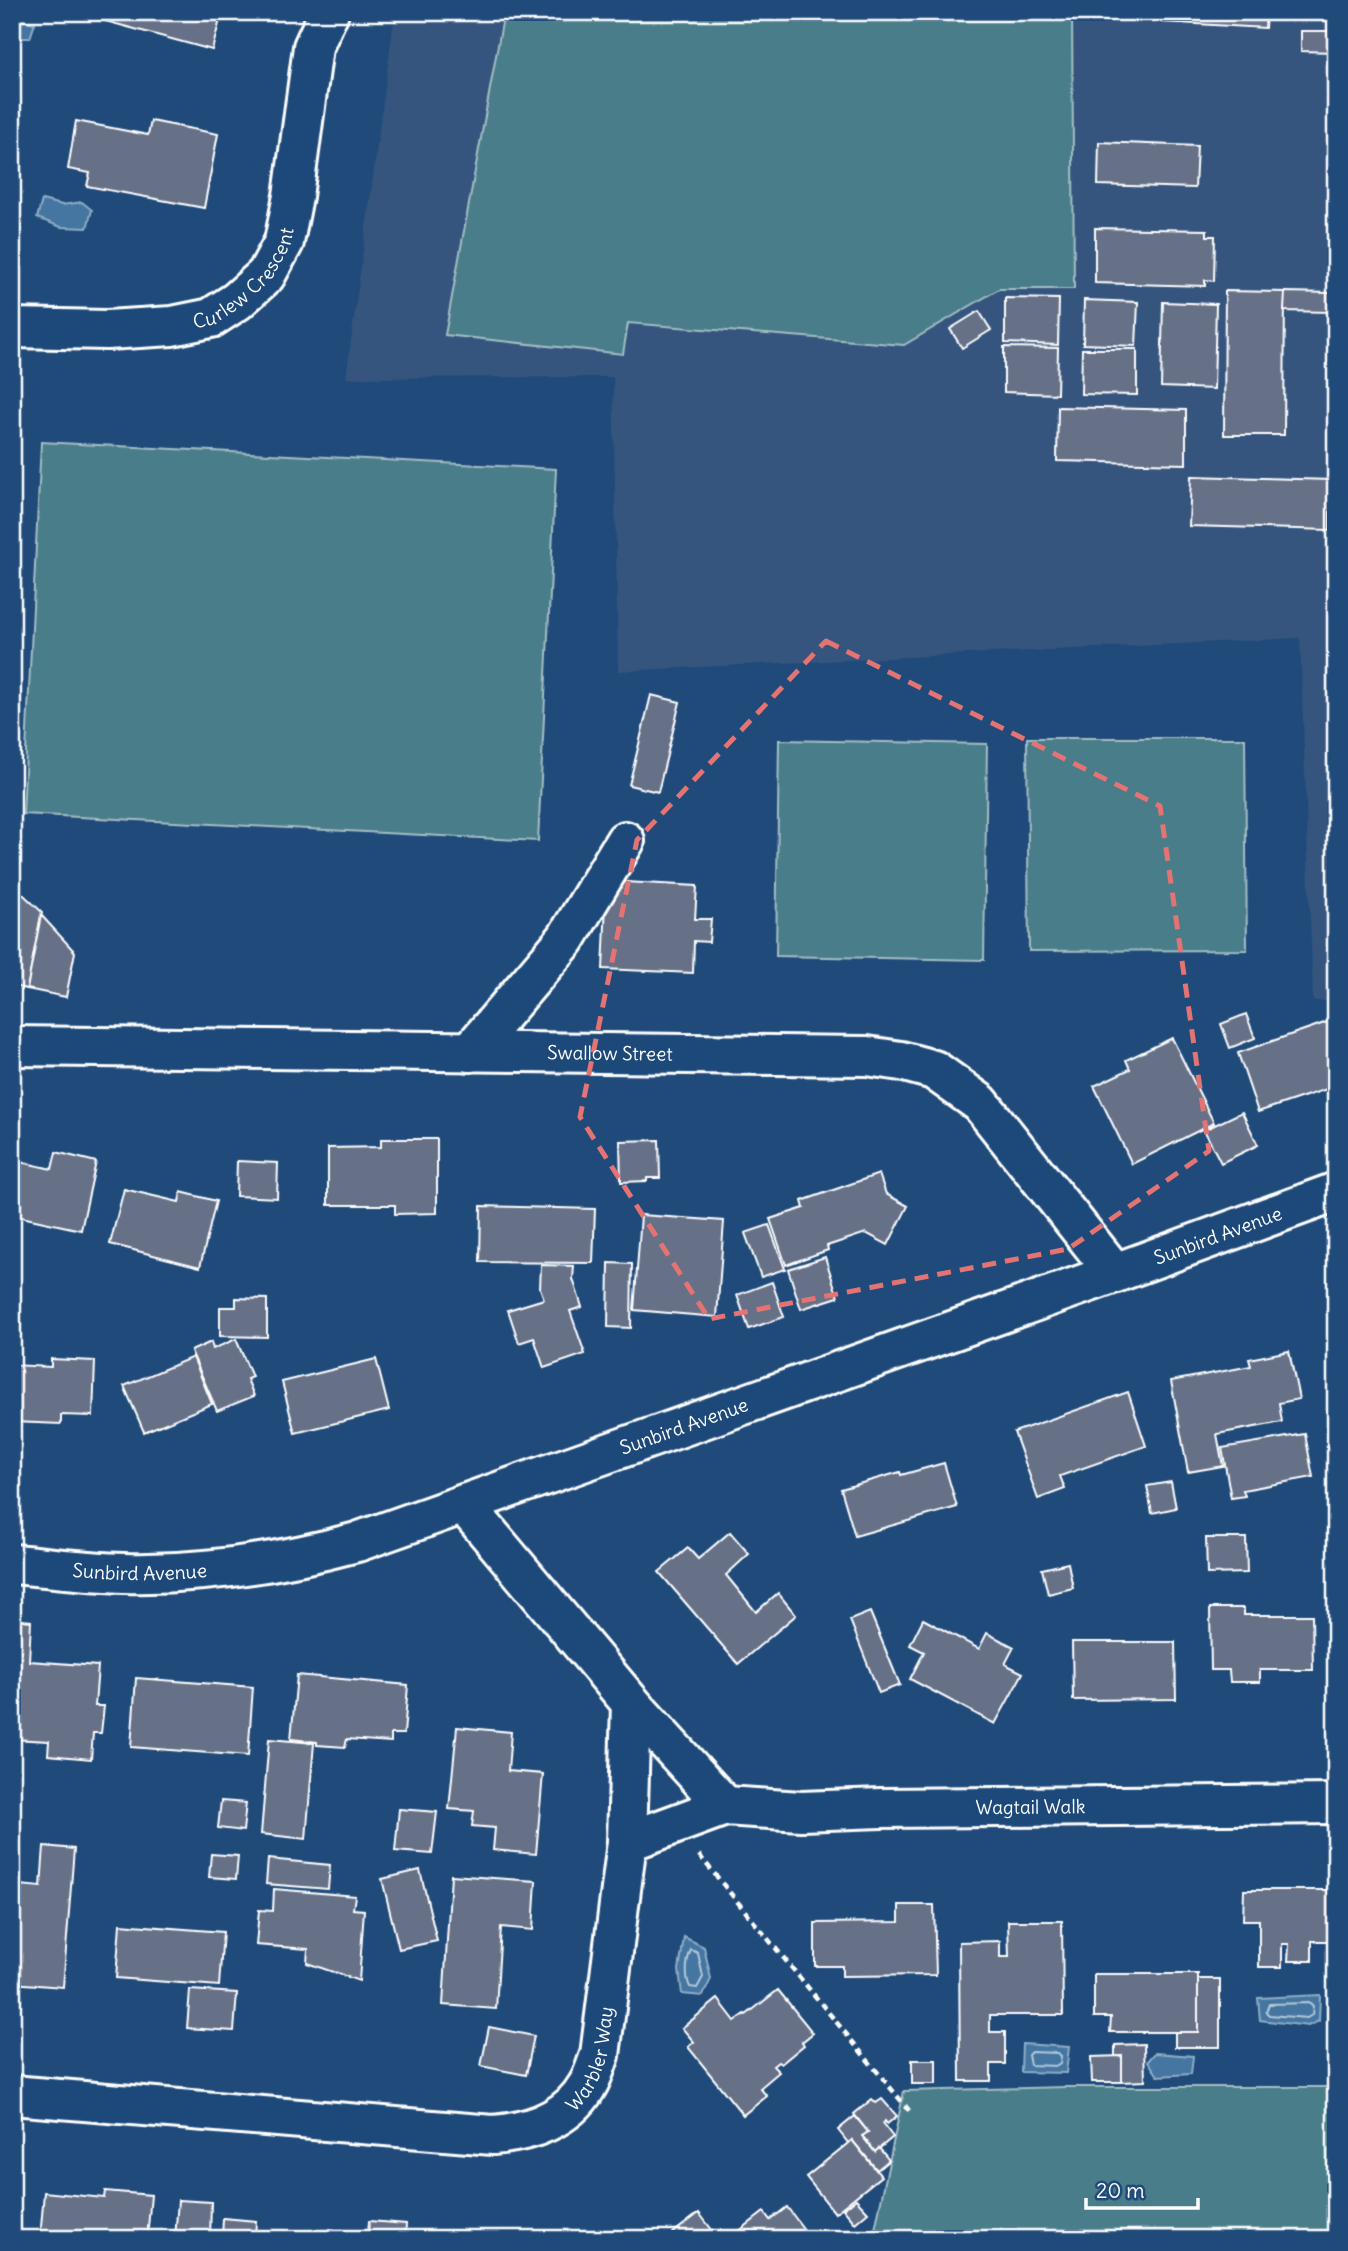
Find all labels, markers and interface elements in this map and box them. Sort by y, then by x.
street label: Curlew Crescent [191,225,299,333]
street label: Swallow Street [547,1040,673,1066]
street label: Sunbird Avenue [1151,1201,1285,1270]
street label: Sunbird Avenue [616,1392,751,1460]
street label: Sunbird Avenue [71,1558,208,1585]
street label: Wagtail Walk [975,1794,1086,1819]
street label: Warbler Way [561,2005,618,2116]
scale bar [1086,2167,1198,2211]
text: 20 m [1096,2177,1145,2204]

